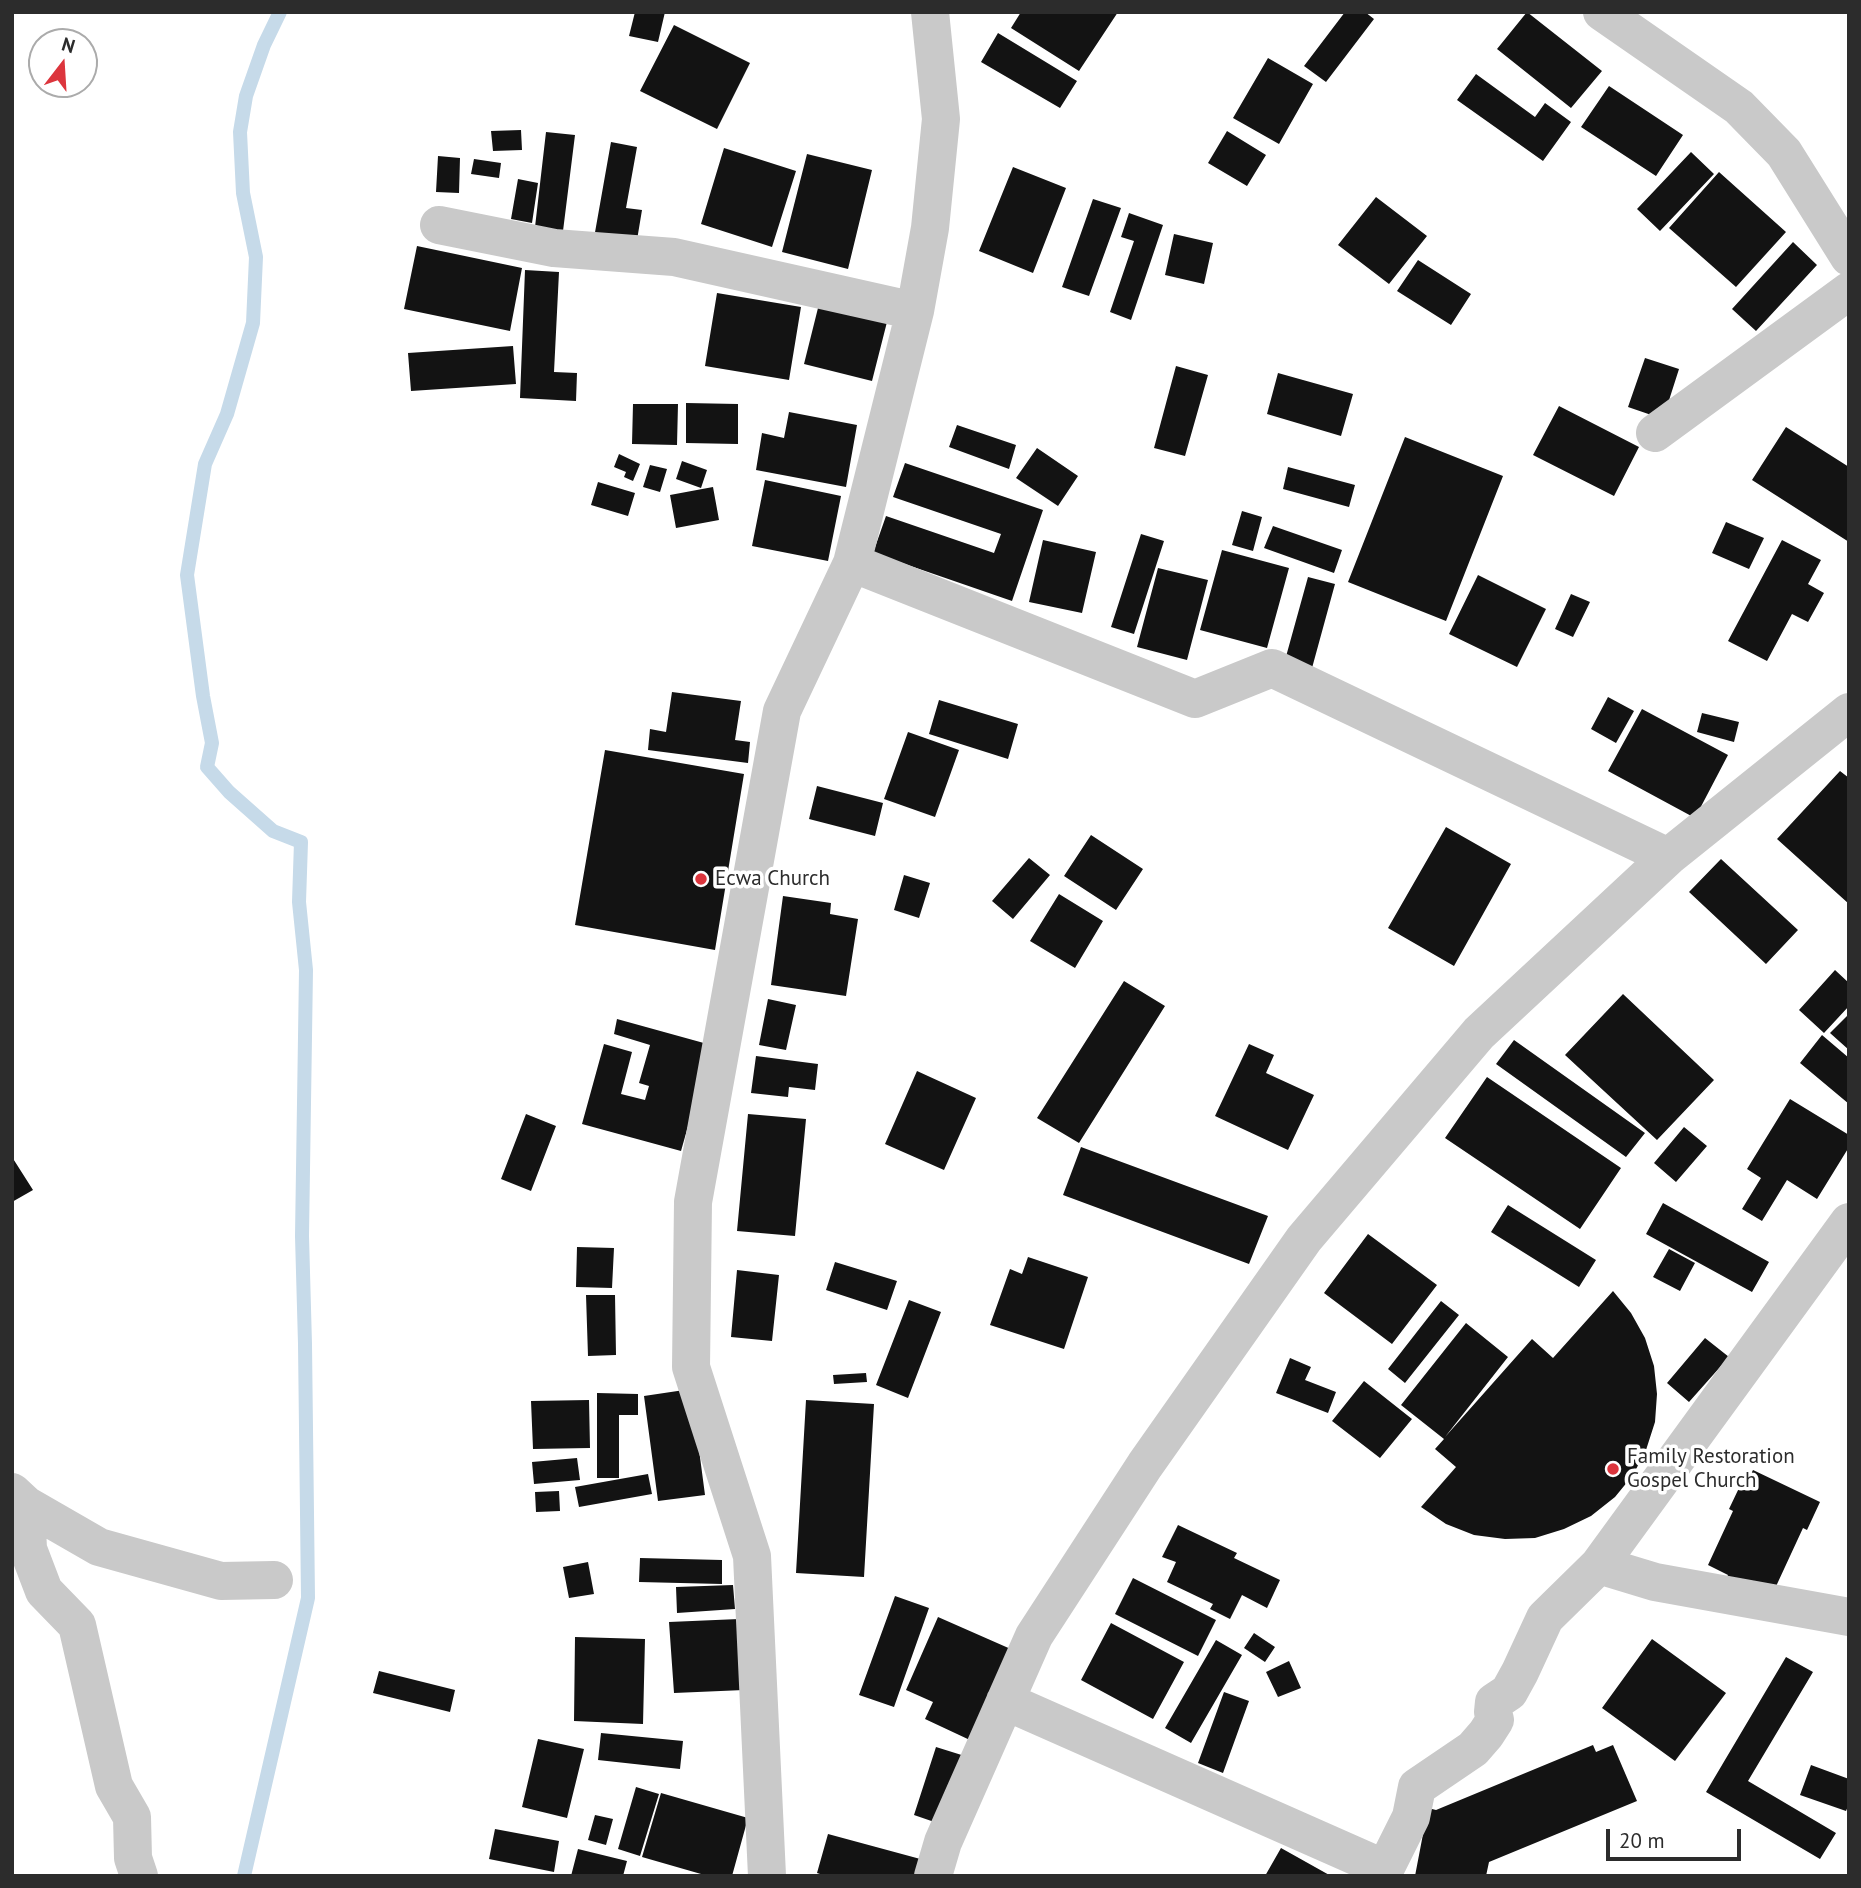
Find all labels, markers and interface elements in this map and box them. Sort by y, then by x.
north arrow [28,28,98,98]
text: N [59,32,78,58]
place label: Ecwa Church [715,866,830,892]
marker: Ecwa Church [693,871,709,887]
place label: Family Restoration Gospel Church [1627,1444,1795,1494]
marker: Family Restoration Gospel Church [1605,1461,1621,1477]
scale bar [1609,1814,1744,1858]
text: 20 m [1619,1827,1665,1854]

